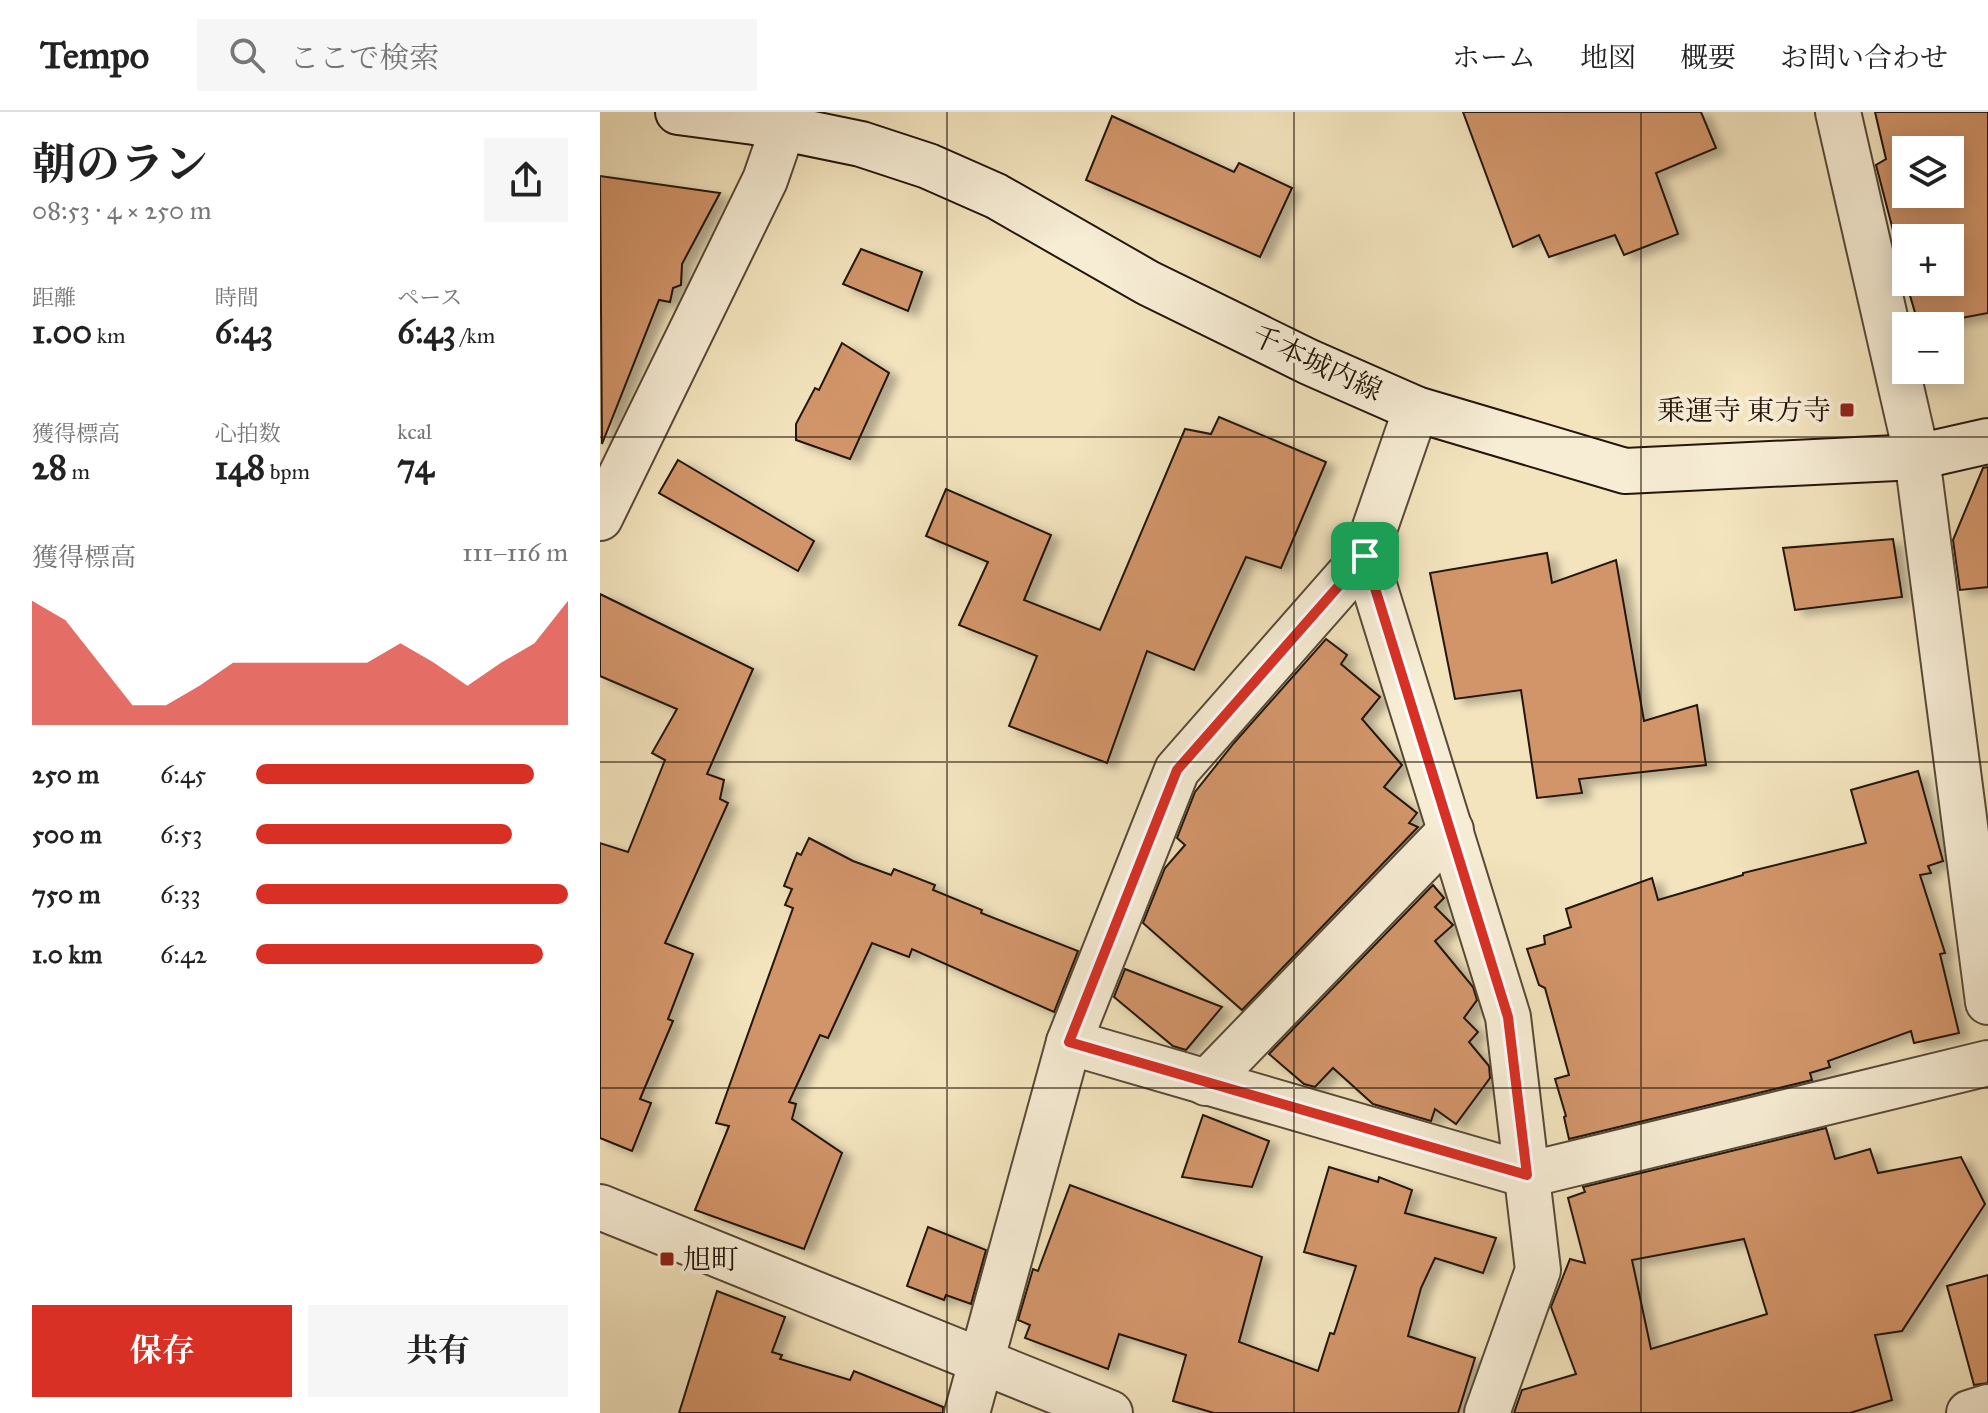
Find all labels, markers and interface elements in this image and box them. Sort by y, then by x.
search box [197,19,757,91]
text: Tempo [40,32,149,78]
icon: search [225,33,269,77]
text: ここで検索 [289,40,439,76]
text: ホーム [1452,40,1536,75]
text: 地図 [1580,40,1636,75]
text: 概要 [1680,40,1736,75]
text: お問い合わせ [1780,40,1948,75]
map controls [1892,136,1964,384]
button: layers [1892,136,1964,208]
text: 朝のラン [32,137,208,191]
button: share [484,138,568,222]
text: 08:53 · 4 × 250 m [32,194,212,226]
button: + [1892,224,1964,296]
text: 距離 [32,284,76,311]
text: 時間 [215,284,259,311]
text: ペース [397,284,462,311]
text: 1.00 [32,311,92,352]
text: 6:43 [215,311,273,352]
text: 6:43 [397,311,456,352]
button: − [1892,312,1964,384]
street label: 千本城内線 [1246,318,1388,408]
text: km [92,322,126,349]
text: /km [456,322,495,349]
place label: 乗運寺 東方寺 [1657,393,1831,428]
marker: 乗運寺 東方寺 [1838,401,1856,419]
text: kcal [397,418,432,445]
text: 獲得標高 [32,420,120,447]
text: 心拍数 [215,420,281,447]
text: 74 [397,445,434,486]
text: 28 [32,447,67,488]
text: 148 [215,447,265,488]
text: m [67,458,90,485]
text: bpm [265,458,310,485]
pin [1331,522,1399,590]
icon: arrive [1343,534,1387,578]
text: 111–116 m [462,536,568,568]
text: 獲得標高 [32,541,136,573]
text: 250 m [32,758,99,790]
text: 6:45 [160,758,206,790]
text: 500 m [32,818,102,850]
text: 6:53 [160,818,202,850]
text: 750 m [32,878,101,910]
text: 6:33 [160,878,201,910]
text: 1.0 km [32,938,102,970]
text: 6:42 [160,938,207,970]
place label: 旭町 [683,1242,739,1277]
marker: 旭町 [658,1250,676,1268]
button: 保存 [32,1305,292,1397]
button: 共有 [308,1305,568,1397]

